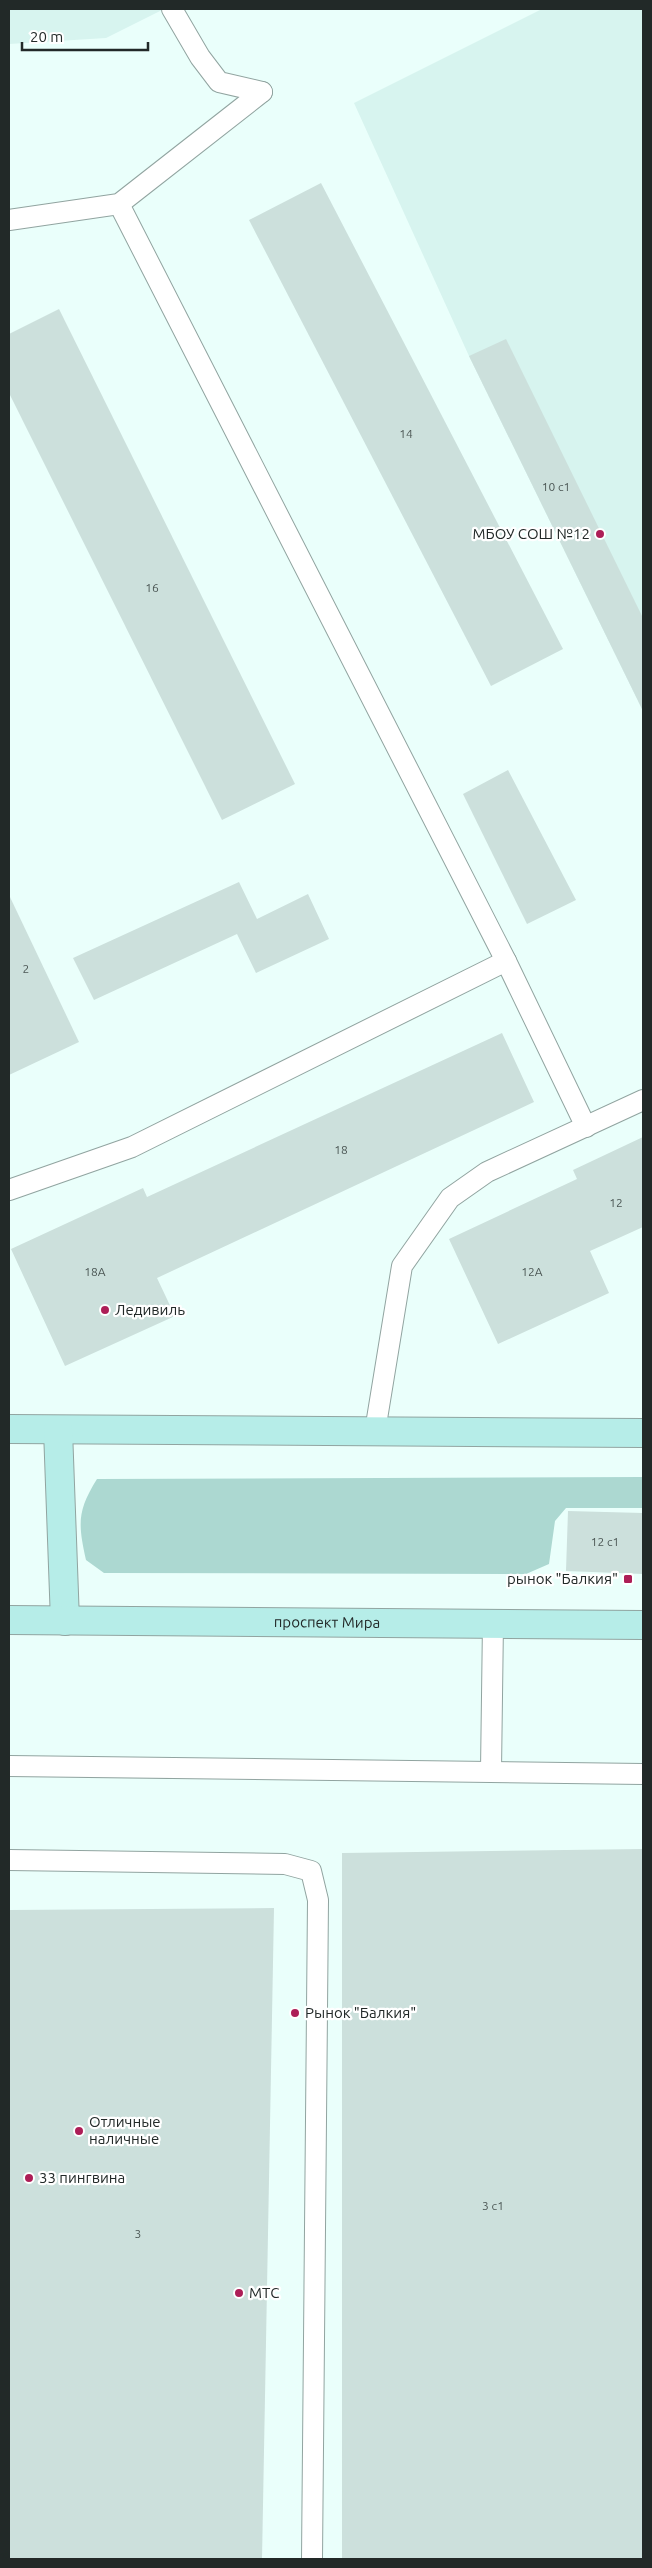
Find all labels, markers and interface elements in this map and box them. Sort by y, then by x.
scale bar [22,20,149,52]
text: 20 m [30,28,63,45]
house number: 14 [399,427,413,440]
house number: 10 с1 [542,480,570,493]
place label: МБОУ СОШ №12 [472,525,590,542]
marker: МБОУ СОШ №12 [594,528,606,540]
house number: 16 [145,581,159,594]
house number: 2 [23,962,29,975]
house number: 18 [334,1143,348,1156]
house number: 12 [609,1196,623,1209]
house number: 18А [84,1265,106,1278]
house number: 12А [521,1265,543,1278]
place label: Ледивиль [115,1301,185,1318]
marker: Ледивиль [99,1304,111,1316]
house number: 12 с1 [591,1535,619,1548]
place label: рынок "Балкия" [507,1570,618,1587]
marker: рынок "Балкия" [622,1573,634,1585]
street label: проспект Мира [274,1613,380,1631]
place label: Рынок "Балкия" [305,2004,416,2021]
marker: Рынок "Балкия" [289,2007,301,2019]
place label: Отличные наличные [89,2113,161,2147]
marker: Отличные наличные [73,2125,85,2137]
place label: 33 пингвина [39,2169,125,2186]
marker: 33 пингвина [23,2172,35,2184]
house number: 3 с1 [482,2199,504,2212]
house number: 3 [135,2227,141,2240]
place label: МТС [249,2284,279,2301]
marker: МТС [233,2287,245,2299]

